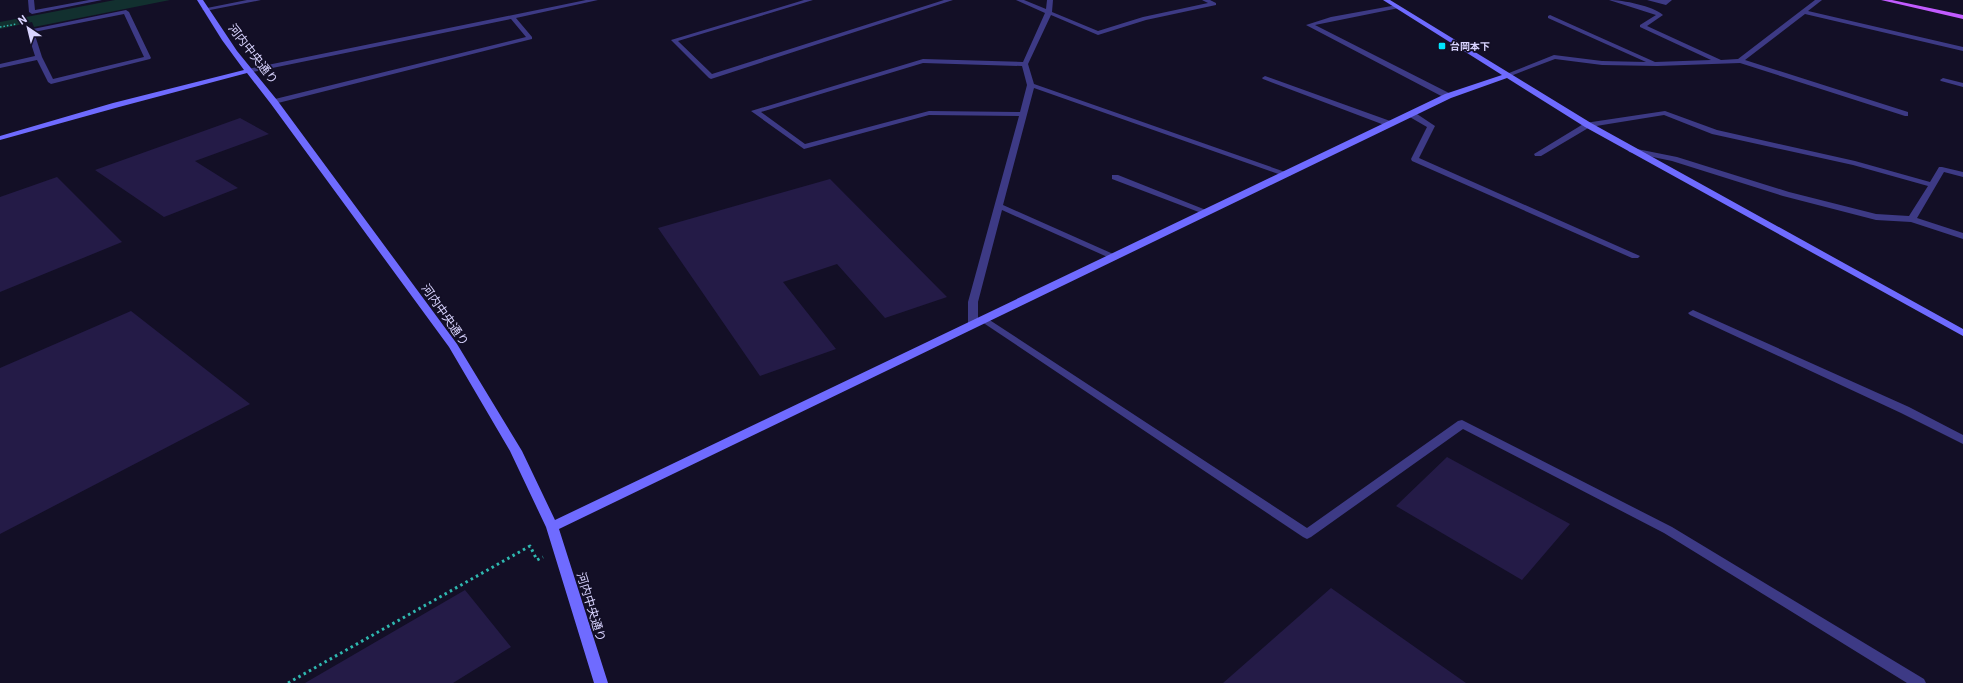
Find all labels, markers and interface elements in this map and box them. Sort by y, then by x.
north arrow [8,8,48,48]
text: N [16,13,30,28]
street label: 河内中央通り [225,21,281,87]
marker: 台岡本下 [1437,41,1447,51]
place label: 台岡本下 [1450,41,1490,52]
street label: 河内中央通り [419,281,471,349]
street label: 河内中央通り [574,571,608,643]

